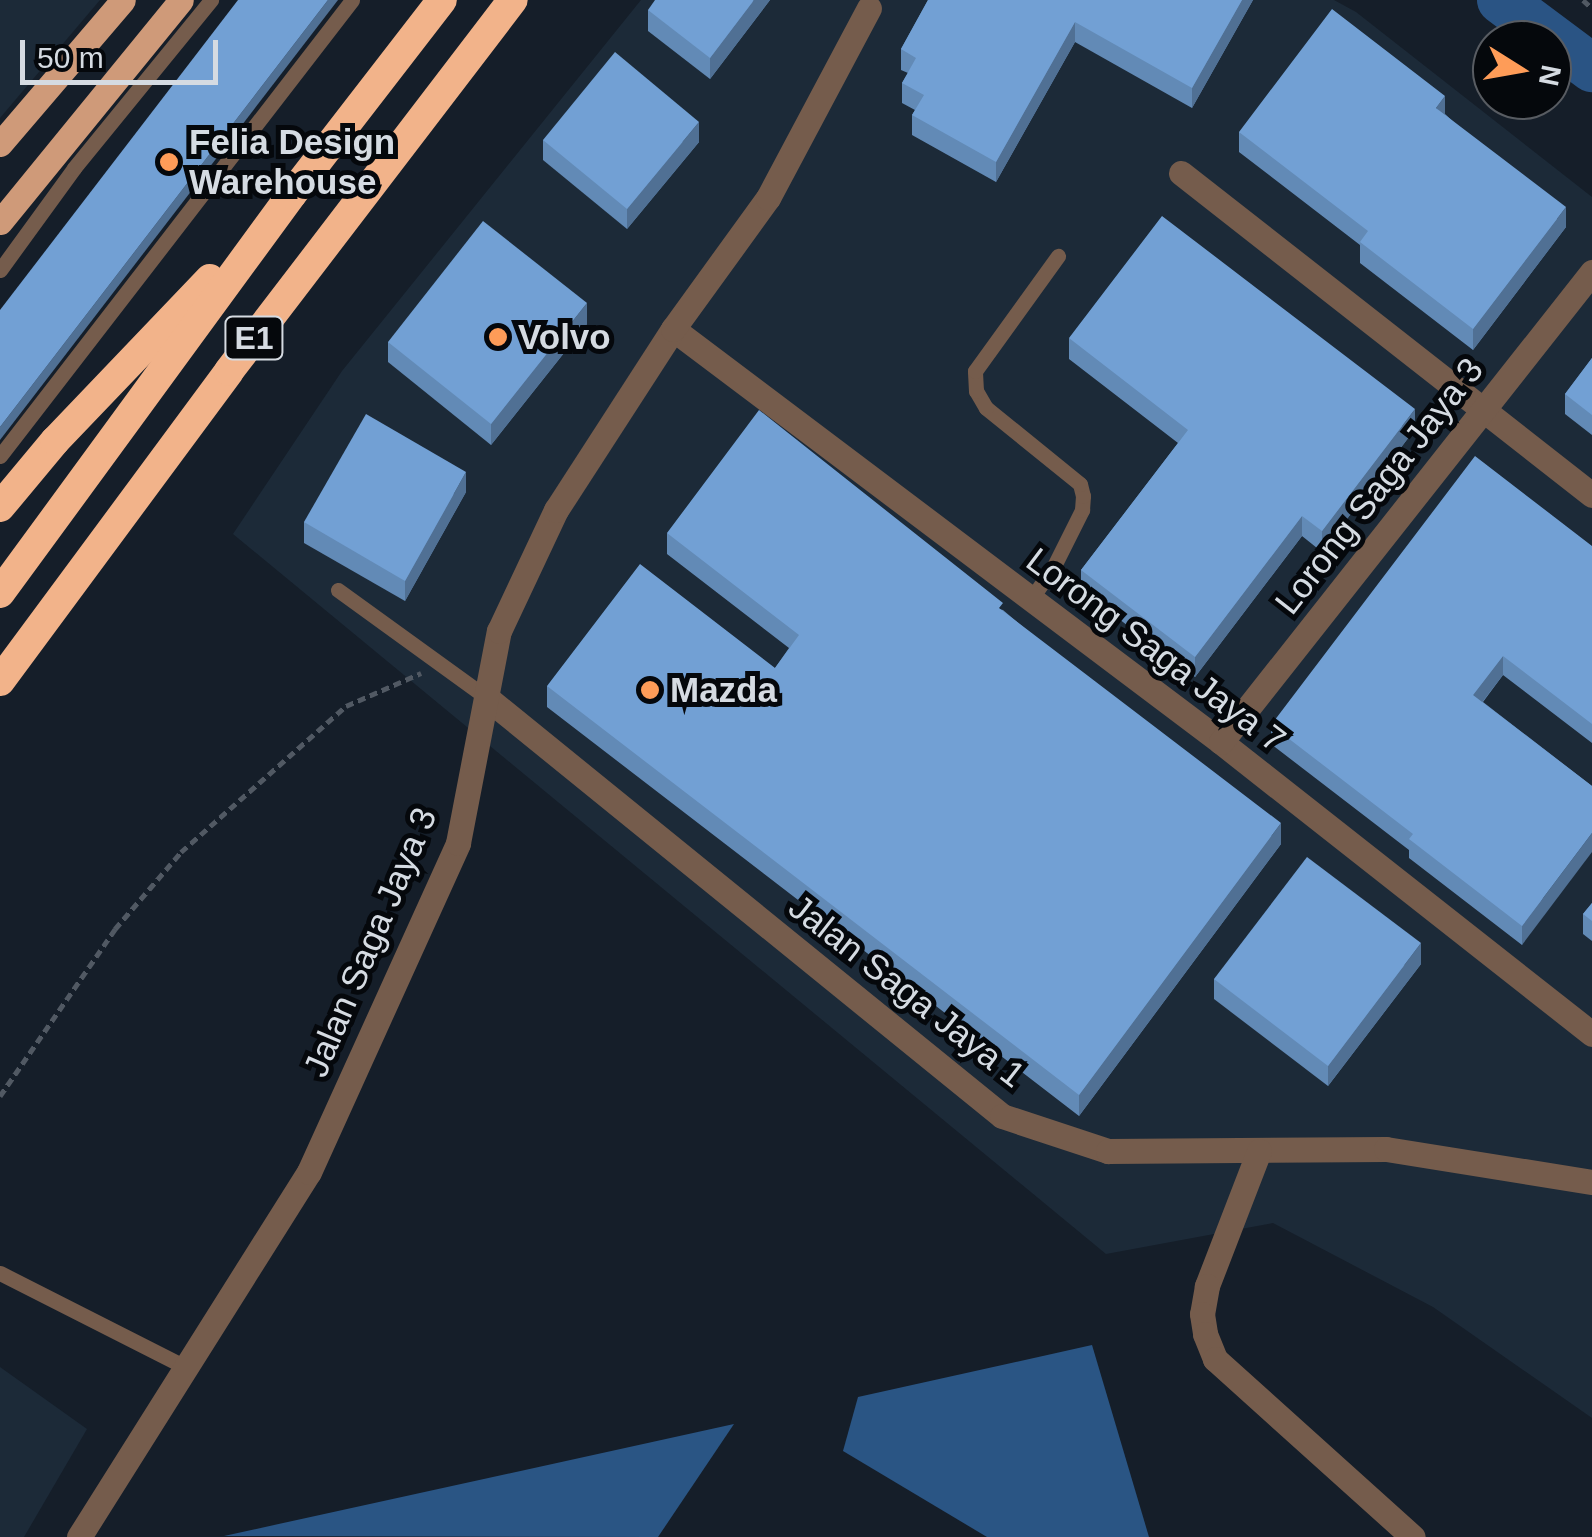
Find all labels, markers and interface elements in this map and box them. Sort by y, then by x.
scale bar [25,20,222,82]
north arrow [1472,20,1572,120]
text: 50 m [37,41,104,74]
text: N [1533,63,1567,88]
place label: Felia Design Warehouse [189,121,395,203]
marker: Felia Design Warehouse [158,151,180,173]
road number: E1 [224,311,284,365]
place label: Volvo [518,316,611,358]
marker: Volvo [487,326,509,348]
street label: Lorong Saga Jaya 3 [1266,350,1492,622]
street label: Lorong Saga Jaya 7 [1018,539,1294,761]
place label: Mazda [670,669,777,711]
marker: Mazda [639,679,661,701]
street label: Jalan Saga Jaya 3 [294,801,446,1083]
street label: Jalan Saga Jaya 1 [781,886,1033,1096]

